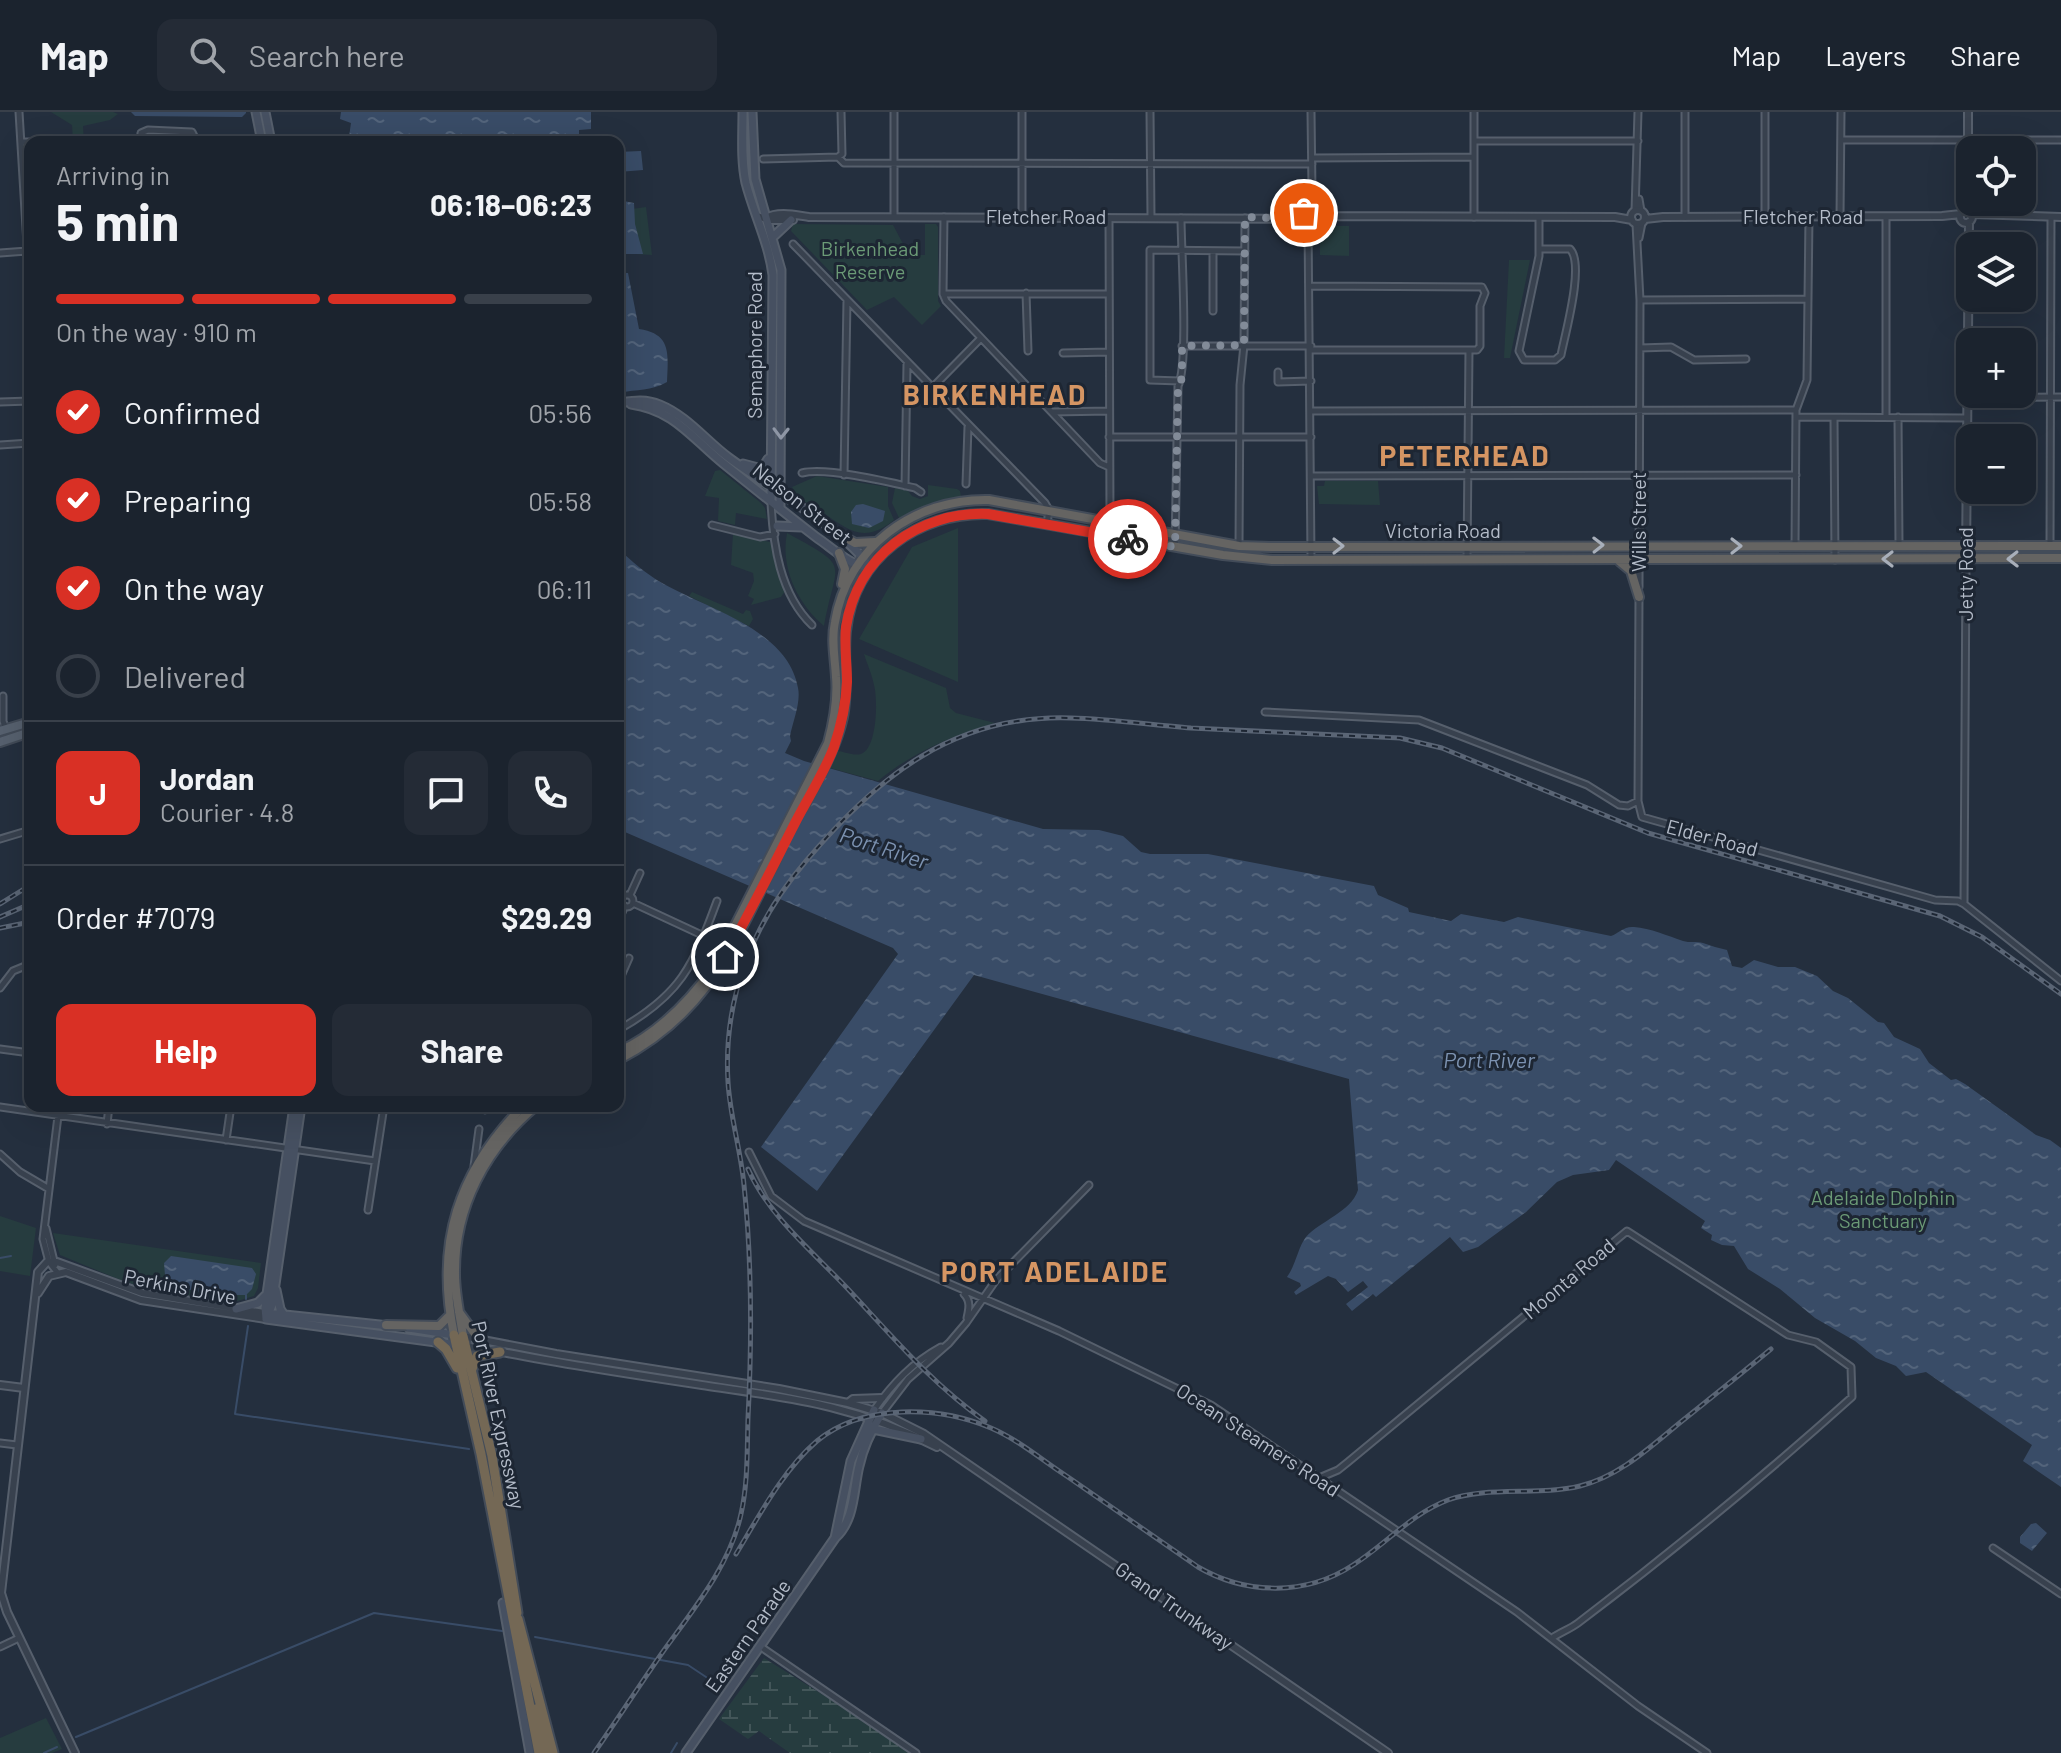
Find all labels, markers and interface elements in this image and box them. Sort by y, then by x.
search box [157,19,717,91]
text: Map [40,32,109,78]
icon: search [185,33,229,77]
text: Search here [249,37,405,73]
text: Map [1731,38,1781,72]
text: Layers [1825,38,1906,72]
text: Share [1950,38,2021,72]
map controls [1956,136,2036,504]
button: locate [1956,136,2036,216]
text: Arriving in [56,159,170,190]
pin [1270,179,1338,247]
text: 06:18–06:23 [430,186,592,222]
text: 5 min [56,189,180,251]
icon: bag [1282,191,1326,235]
street label: Fletcher Road [986,204,1106,228]
street label: Fletcher Road [1743,204,1863,228]
button: layers [1956,232,2036,312]
park label: Birkenhead Reserve [821,236,919,283]
street label: Semaphore Road [742,271,766,419]
text: On the way · 910 m [56,316,257,347]
button: + [1956,328,2036,408]
district label: BIRKENHEAD [903,377,1087,411]
icon: check [56,390,100,434]
text: Confirmed [124,394,261,430]
text: 05:56 [528,397,592,428]
button: − [1956,424,2036,504]
one-way arrow [772,427,789,440]
district label: PETERHEAD [1379,438,1551,472]
street label: Nelson Street [748,457,857,549]
street label: Wills Street [1626,472,1650,572]
icon: check [56,478,100,522]
text: Preparing [124,482,251,518]
text: 05:58 [528,485,592,516]
courier [1088,499,1168,579]
icon: bike [1106,517,1150,561]
street label: Victoria Road [1385,518,1501,542]
street label: Jetty Road [1953,527,1977,621]
one-way arrow [1592,536,1605,554]
one-way arrow [1332,537,1345,555]
one-way arrow [1730,537,1743,555]
one-way arrow [1881,550,1894,568]
one-way arrow [2006,550,2019,567]
icon: check [56,566,100,610]
text: On the way [124,570,264,606]
text: 06:11 [537,573,592,604]
text: Delivered [124,658,246,694]
button: chat [404,751,488,835]
button: phone [508,751,592,835]
text: Jordan [160,760,255,796]
text: J [89,775,107,811]
text: Courier · 4.8 [160,796,294,827]
street label: Elder Road [1664,813,1761,861]
water label: Port River [837,821,933,874]
text: Order #7079 [56,899,215,935]
text: $29.29 [501,899,592,935]
pin [691,923,759,991]
icon: home [703,935,747,979]
button: Help [56,1004,316,1096]
button: Share [332,1004,592,1096]
water label: Port River [1443,1046,1536,1072]
park label: Adelaide Dolphin Sanctuary [1811,1185,1955,1232]
street label: Moonta Road [1518,1233,1619,1324]
district label: PORT ADELAIDE [941,1254,1169,1288]
street label: Perkins Drive [122,1263,238,1309]
street label: Port River Expressway [467,1318,531,1511]
street label: Ocean Steamers Road [1172,1377,1345,1501]
street label: Grand Trunkway [1111,1556,1238,1655]
street label: Eastern Parade [699,1574,795,1697]

